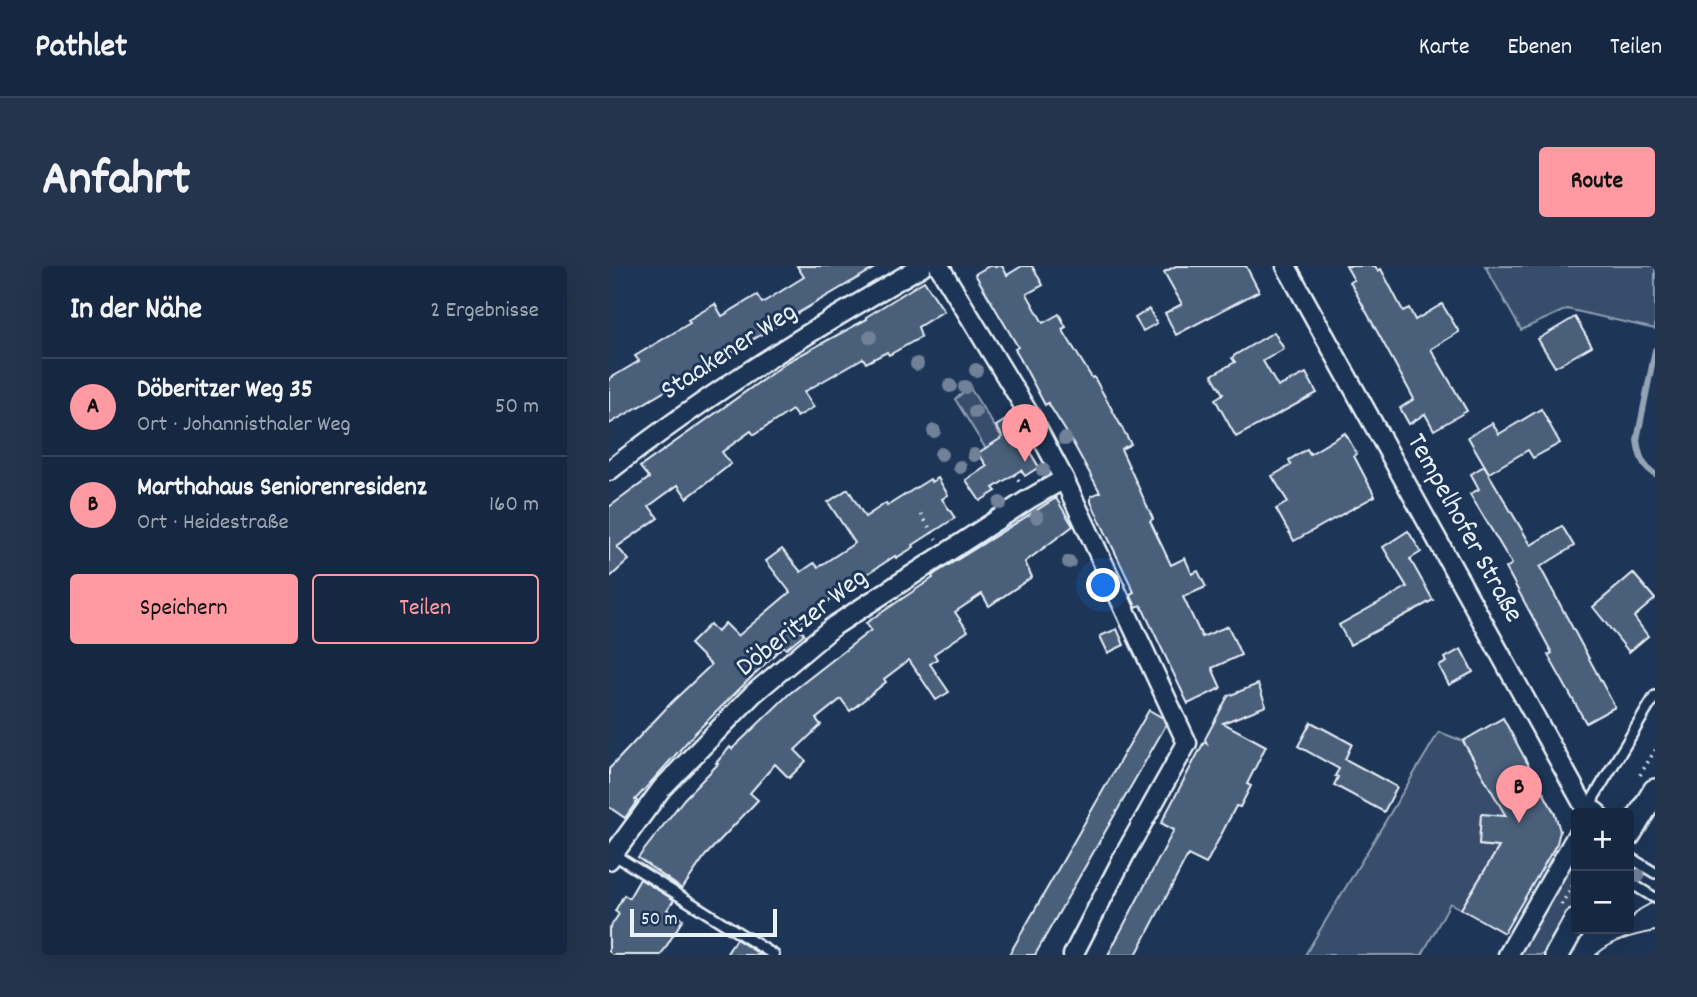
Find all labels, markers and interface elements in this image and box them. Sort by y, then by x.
text: Pathlet [35,25,127,72]
text: Karte [1419,31,1469,65]
text: Ebenen [1507,31,1572,65]
text: Teilen [1610,31,1662,65]
text: Anfahrt [42,147,190,217]
button: Route [1539,147,1655,217]
text: In der Nähe [70,290,202,333]
street label: Staakener Weg [654,294,806,412]
text: 2 Ergebnisse [430,295,539,328]
text: Döberitzer Weg 35 [137,372,313,409]
text: A [87,391,99,424]
text: 50 m [495,391,539,424]
pin: A [1002,404,1048,462]
text: Ort · Johannisthaler Weg [137,409,351,442]
street label: Tempelhofer Straße [1394,427,1532,631]
text: Marthahaus Seniorenresidenz [137,470,427,507]
text: B [88,489,98,522]
text: 160 m [489,489,539,522]
text: Ort · Heidestraße [137,507,289,540]
street label: Döberitzer Weg [729,560,877,688]
your location [1086,568,1120,602]
button: Speichern [70,574,298,644]
button: Teilen [312,574,539,644]
pin: B [1496,765,1542,823]
map controls [1571,808,1634,934]
button: + [1571,808,1634,871]
button: − [1571,871,1634,934]
scale bar [630,906,777,938]
text: 50 m [641,907,678,934]

